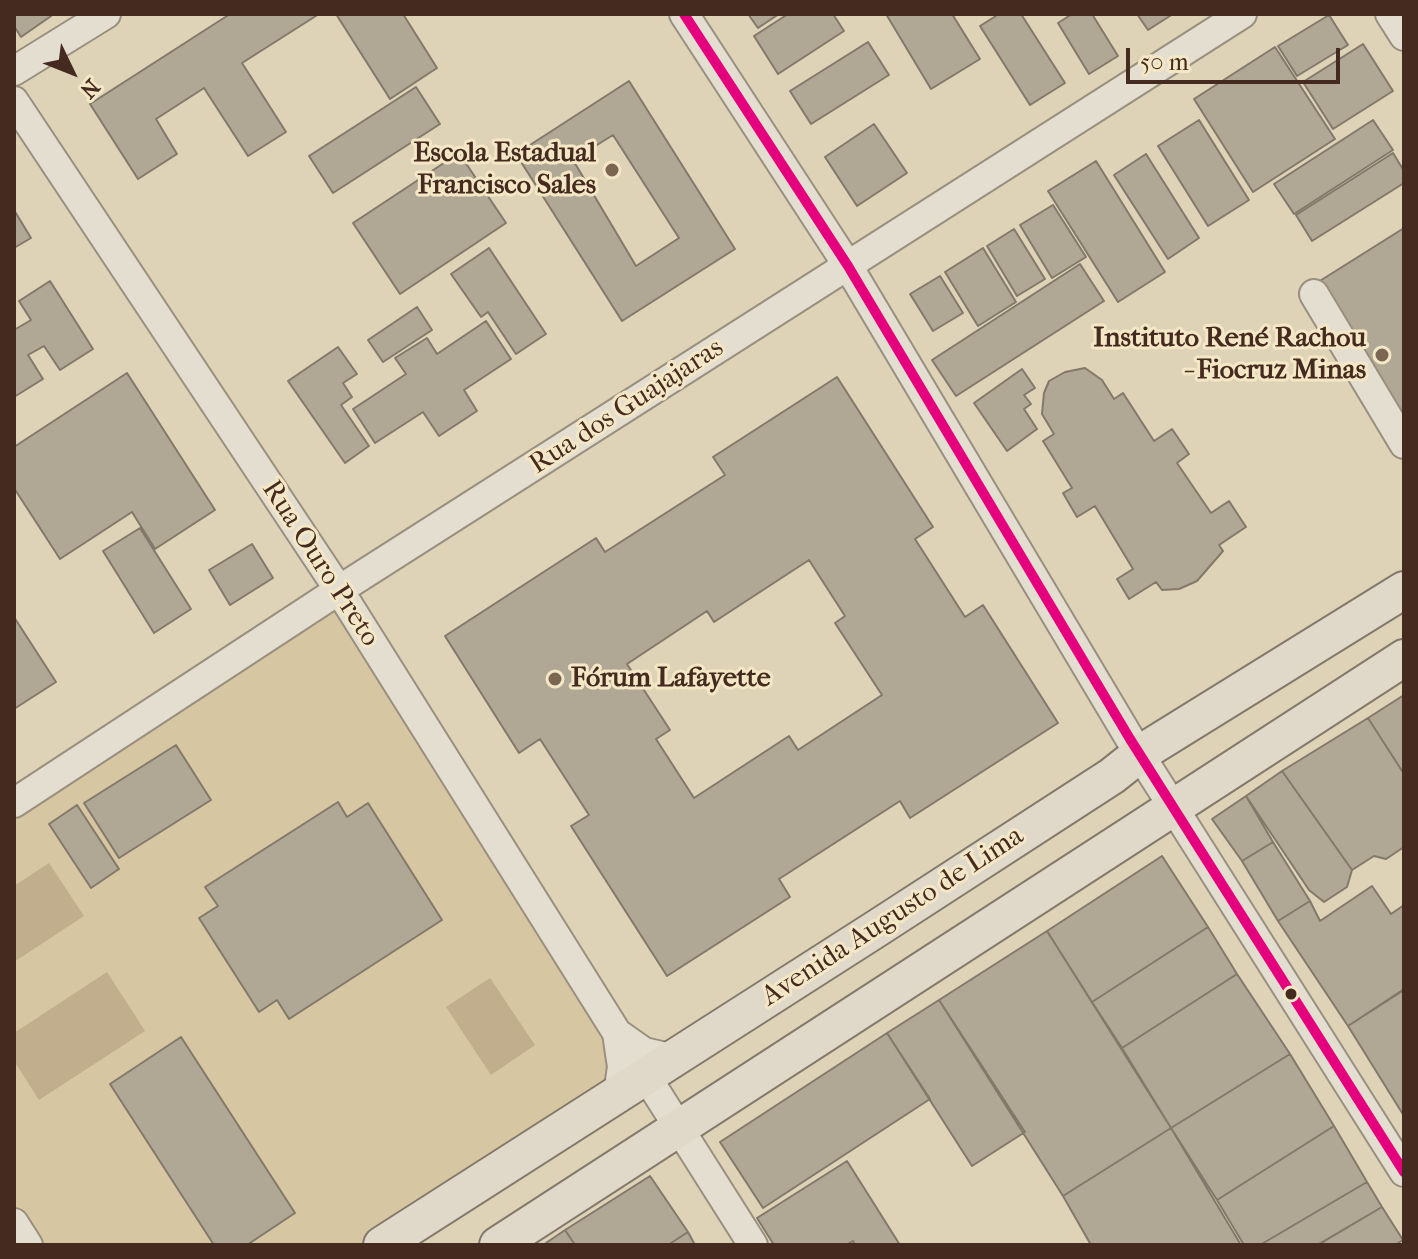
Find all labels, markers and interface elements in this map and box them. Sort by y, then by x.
north arrow [32,32,112,112]
scale bar [1130,32,1344,82]
text: 50 m [1140,48,1189,76]
text: N [74,73,105,103]
place label: Escola Estadual Francisco Sales [413,137,596,203]
marker: Escola Estadual Francisco Sales [603,161,621,179]
place label: Instituto René Rachou - Fiocruz Minas [1093,322,1366,388]
street label: Rua dos Guajajaras [524,332,730,482]
marker: Instituto René Rachou - Fiocruz Minas [1373,346,1391,364]
street label: Rua Ouro Preto [254,475,386,653]
place label: Fórum Lafayette [571,662,771,696]
marker: Fórum Lafayette [546,670,564,688]
street label: Avenida Augusto de Lima [756,820,1030,1014]
unlabelled marker [1283,986,1299,1002]

